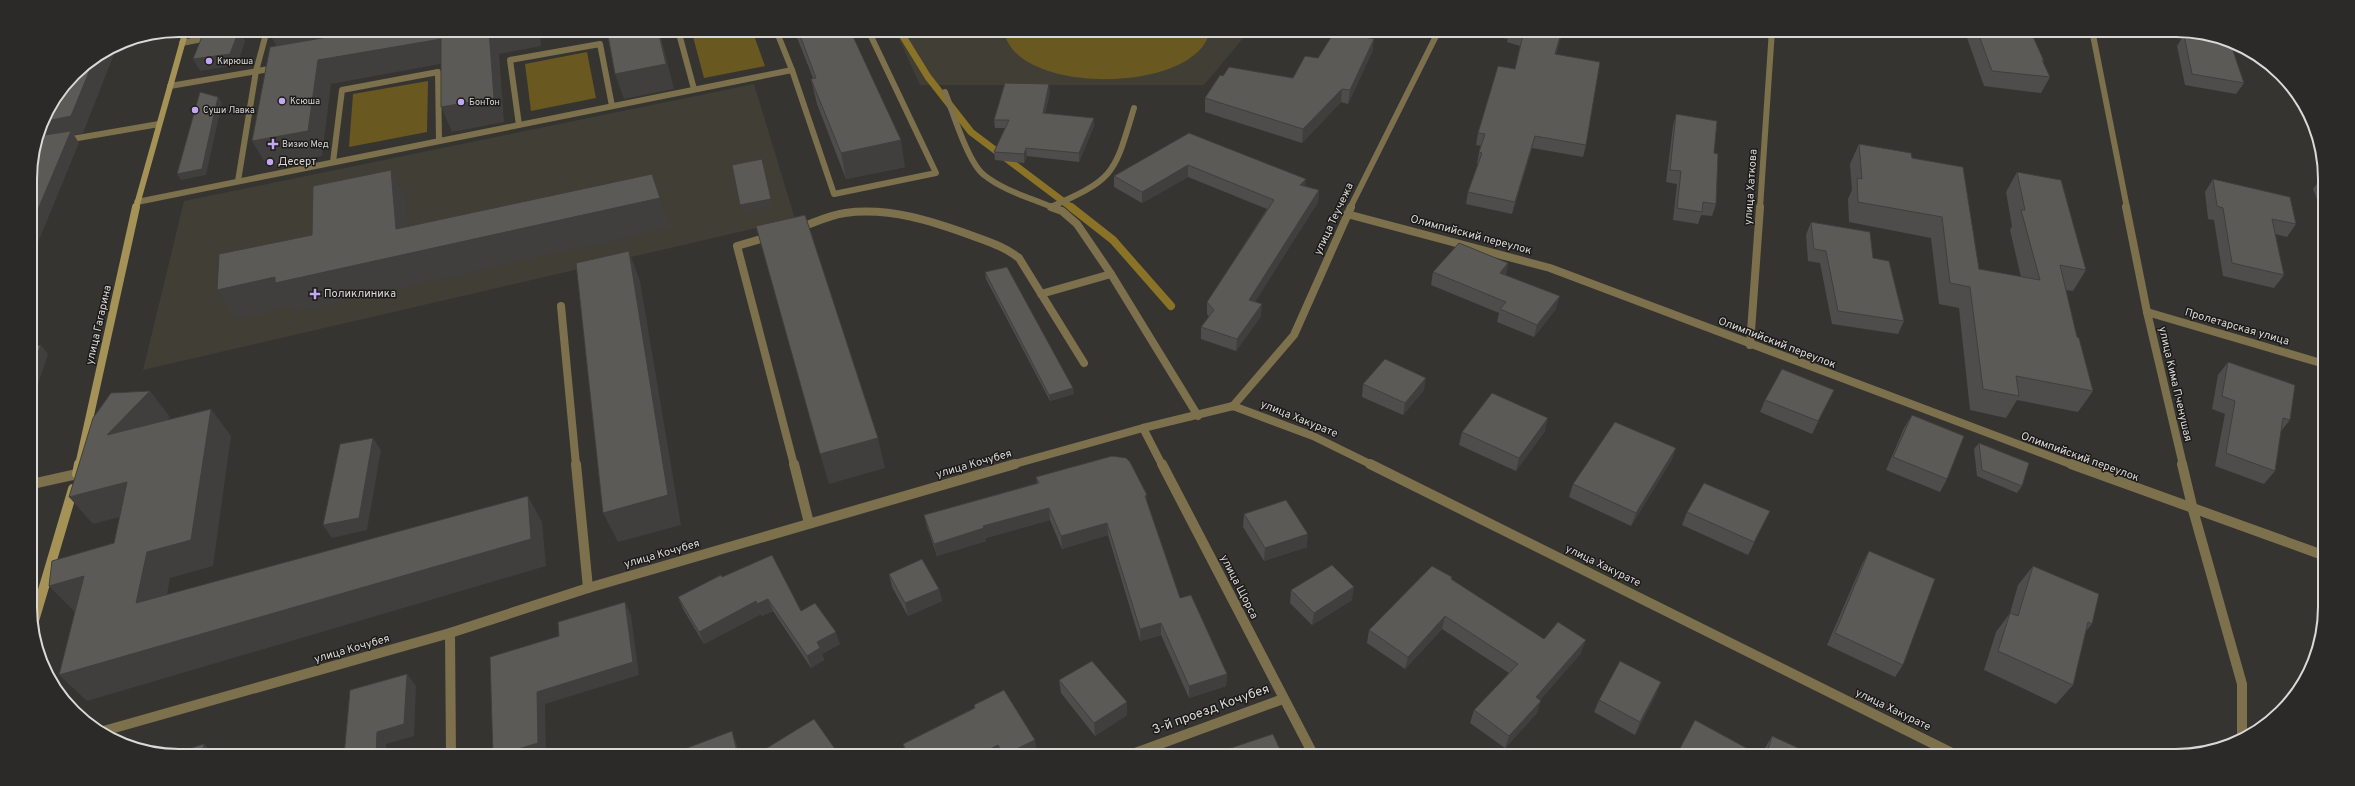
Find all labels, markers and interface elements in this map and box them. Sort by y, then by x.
marker: Кирюша [204,56,214,66]
place label: Кирюша [217,56,253,67]
marker: Ксюша [277,96,287,106]
place label: Ксюша [290,96,320,107]
marker: БонТон [456,97,466,107]
place label: БонТон [469,97,500,108]
marker: Суши Лавка [190,105,200,115]
place label: Суши Лавка [203,105,255,116]
marker: Визио Мед [267,138,279,150]
place label: Визио Мед [282,139,329,150]
street label: улица Хаткова [1741,148,1761,225]
place label: Десерт [278,155,316,169]
marker: Десерт [265,157,275,167]
street label: улица Теучежа [1311,180,1357,258]
street label: Олимпийский переулок [1409,212,1533,258]
street label: улица Гагарина [83,284,115,366]
place label: Поликлиника [324,287,396,301]
marker: Поликлиника [309,288,321,300]
street label: Пролетарская улица [2183,305,2291,349]
street label: Олимпийский переулок [1716,314,1838,372]
street label: улица Кима Пченушая [2155,325,2195,443]
street label: улица Хакурате [1258,397,1340,441]
street label: Олимпийский переулок [2019,429,2141,485]
street label: улица Кочубея [935,447,1013,481]
street label: улица Кочубея [623,537,701,571]
street label: улица Хакурате [1563,542,1643,590]
street label: улица Щорса [1217,553,1261,622]
street label: улица Кочубея [313,632,391,666]
street label: 3-й проезд Кочубея [1150,681,1272,739]
street label: улица Хакурате [1853,686,1933,734]

